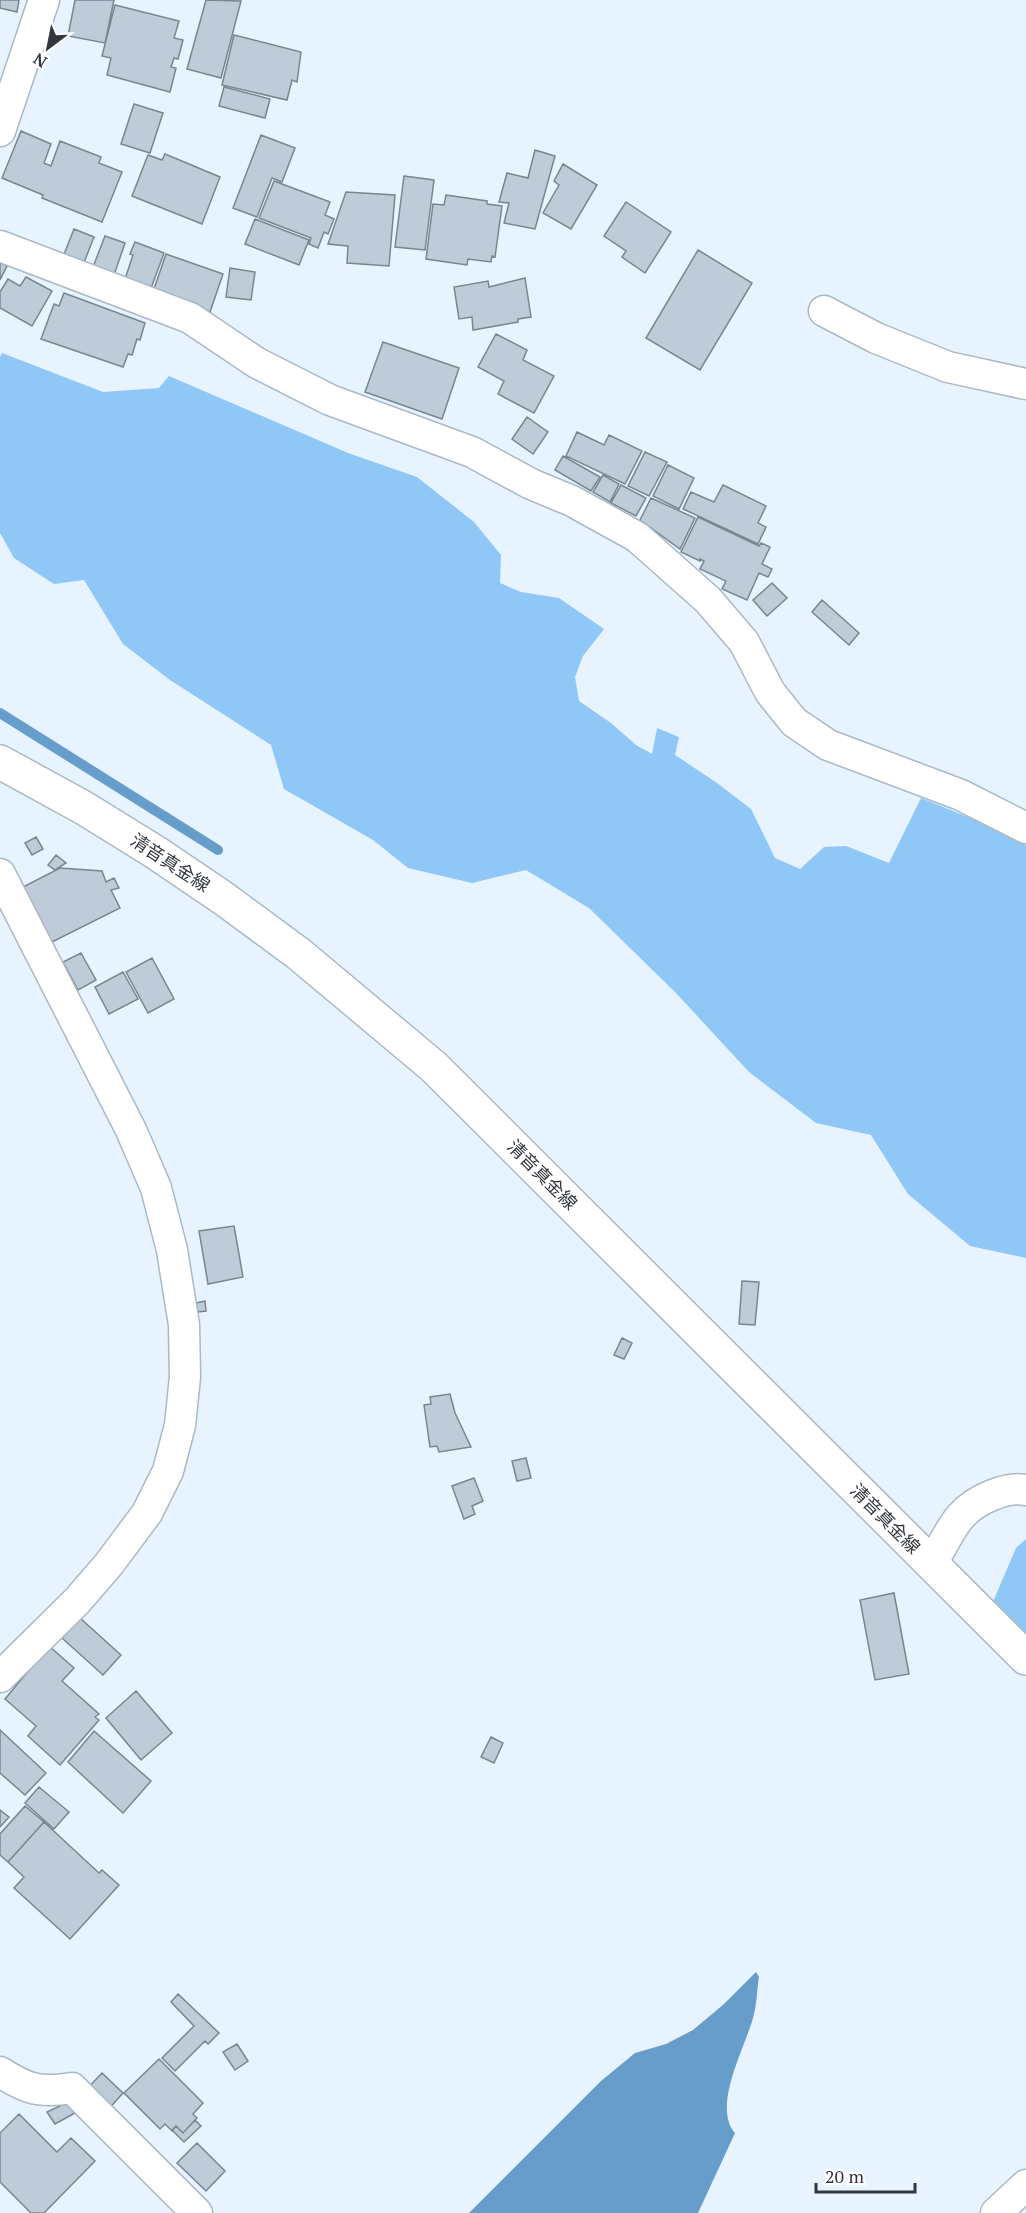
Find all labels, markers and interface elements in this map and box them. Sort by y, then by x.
north arrow [18,18,78,78]
text: N [29,48,51,73]
street label: 清音真金線 [126,828,215,897]
street label: 清音真金線 [502,1134,583,1215]
street label: 清音真金線 [845,1478,926,1559]
scale bar [816,2156,915,2194]
text: 20 m [825,2164,865,2188]

